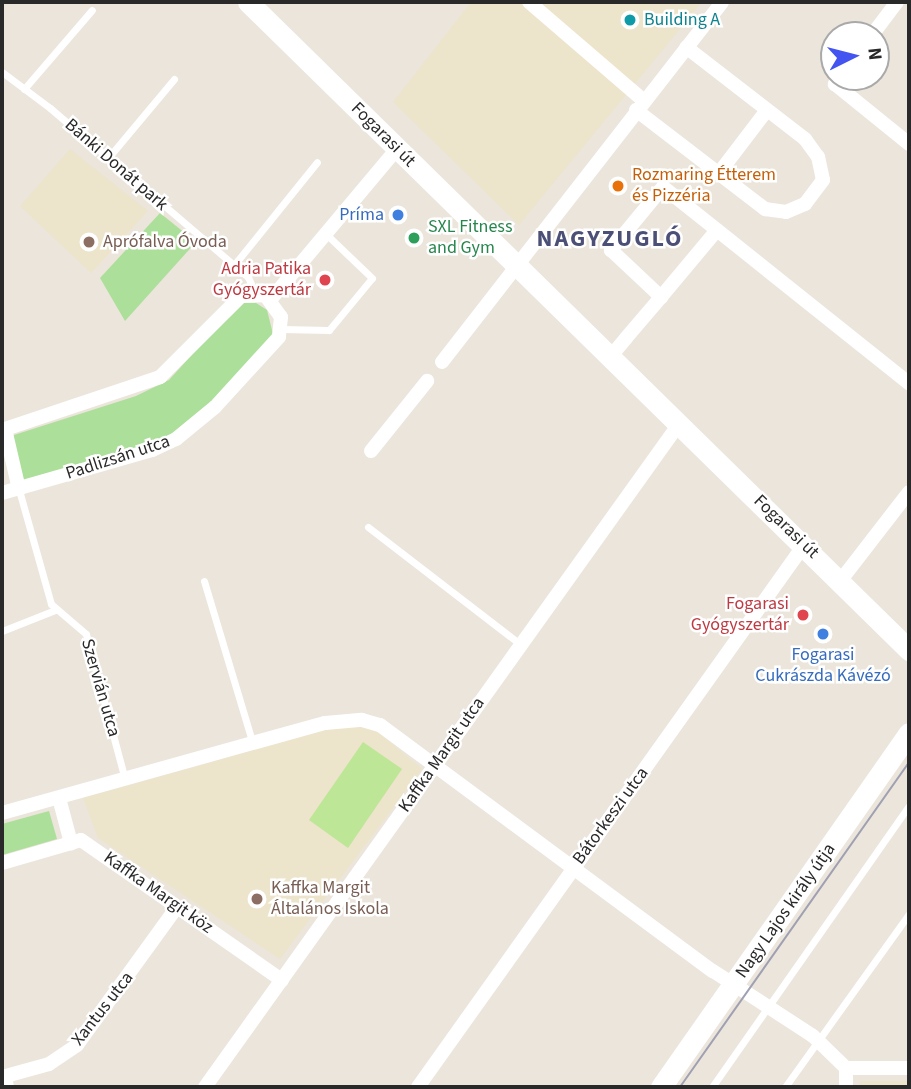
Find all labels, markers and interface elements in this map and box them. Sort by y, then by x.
place label: Building A [644,9,720,31]
marker: Building A [622,12,638,28]
north arrow [820,21,890,91]
text: N [860,46,888,62]
street label: Fogarasi út [346,98,420,172]
street label: Bánki Donát park [60,114,172,216]
place label: Rozmaring Étterem és Pizzéria [632,165,776,208]
marker: Rozmaring Étterem és Pizzéria [610,178,626,194]
place label: Príma [339,204,384,226]
marker: Príma [390,207,406,223]
place label: SXL Fitness and Gym [428,217,512,260]
district label: NAGYZUGLÓ [538,225,682,253]
marker: SXL Fitness and Gym [406,230,422,246]
place label: Aprófalva Óvoda [103,231,227,253]
marker: Aprófalva Óvoda [81,234,97,250]
place label: Adria Patika Gyógyszertár [213,259,311,302]
marker: Adria Patika Gyógyszertár [317,272,333,288]
street label: Padlizsán utca [63,431,173,485]
street label: Fogarasi út [749,491,823,563]
place label: Fogarasi Gyógyszertár [691,594,789,636]
marker: Fogarasi Gyógyszertár [795,607,811,623]
marker: Fogarasi Cukrászda Kávézó [815,626,831,642]
street label: Szervián utca [76,637,124,739]
place label: Fogarasi Cukrászda Kávézó [755,645,891,688]
street label: Kaffka Margit utca [394,693,490,817]
street label: Bátorkeszi utca [569,763,653,869]
street label: Nagy Lajos király útja [731,840,841,982]
street label: Kaffka Margit köz [99,847,217,939]
place label: Kaffka Margit Általános Iskola [271,878,389,920]
marker: Kaffka Margit Általános Iskola [249,891,265,907]
street label: Xantus utca [67,968,139,1050]

